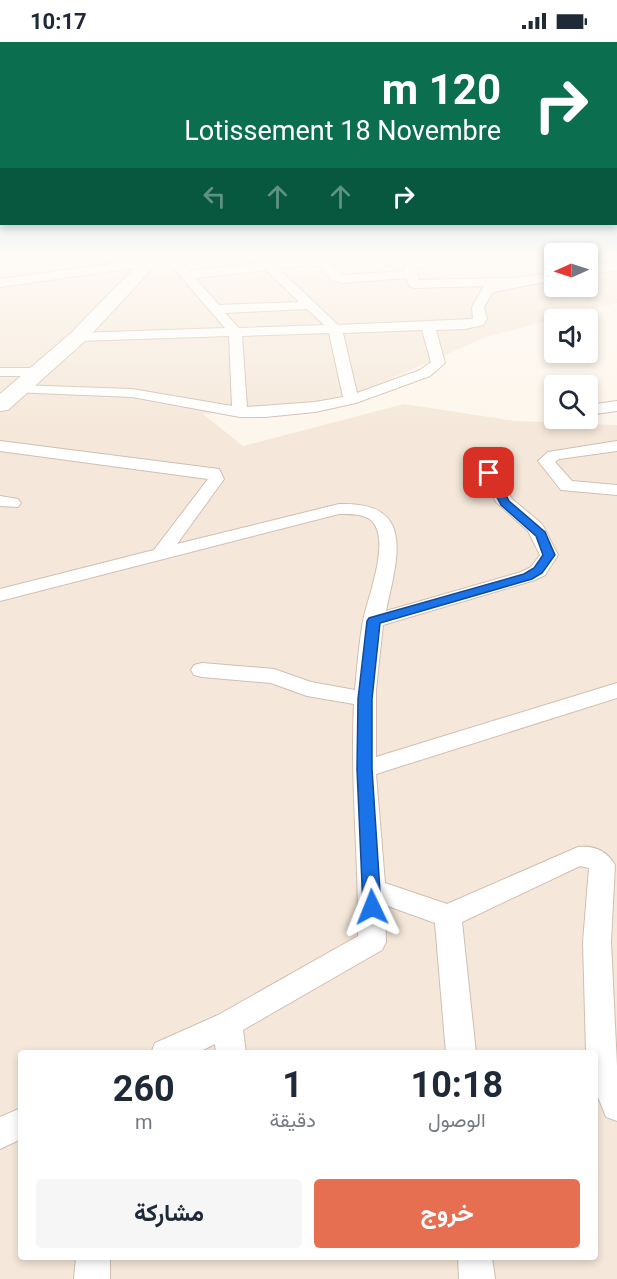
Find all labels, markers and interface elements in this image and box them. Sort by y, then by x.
text: 10:17 [30,9,87,34]
text: 120 m [382,65,501,114]
icon: right [522,66,600,144]
text: Lotissement 18 Novembre [184,115,501,147]
icon: left [198,180,231,213]
icon: ahead [261,180,294,213]
icon: ahead [324,180,357,213]
icon: right [387,180,420,213]
north arrow [544,243,598,297]
map controls [544,243,598,429]
button: sound [544,309,598,363]
button: search [544,375,598,429]
pin [463,447,514,498]
icon: arrive [472,456,505,489]
position arrow [340,875,404,939]
text: 1 [282,1064,303,1106]
text: 10:18 [411,1064,503,1106]
text: 260 [113,1068,175,1110]
text: دقيقة [269,1108,316,1132]
text: الوصول [428,1108,486,1132]
text: m [135,1110,153,1134]
button: مشاركة [36,1179,302,1248]
button: خروج [314,1179,580,1248]

